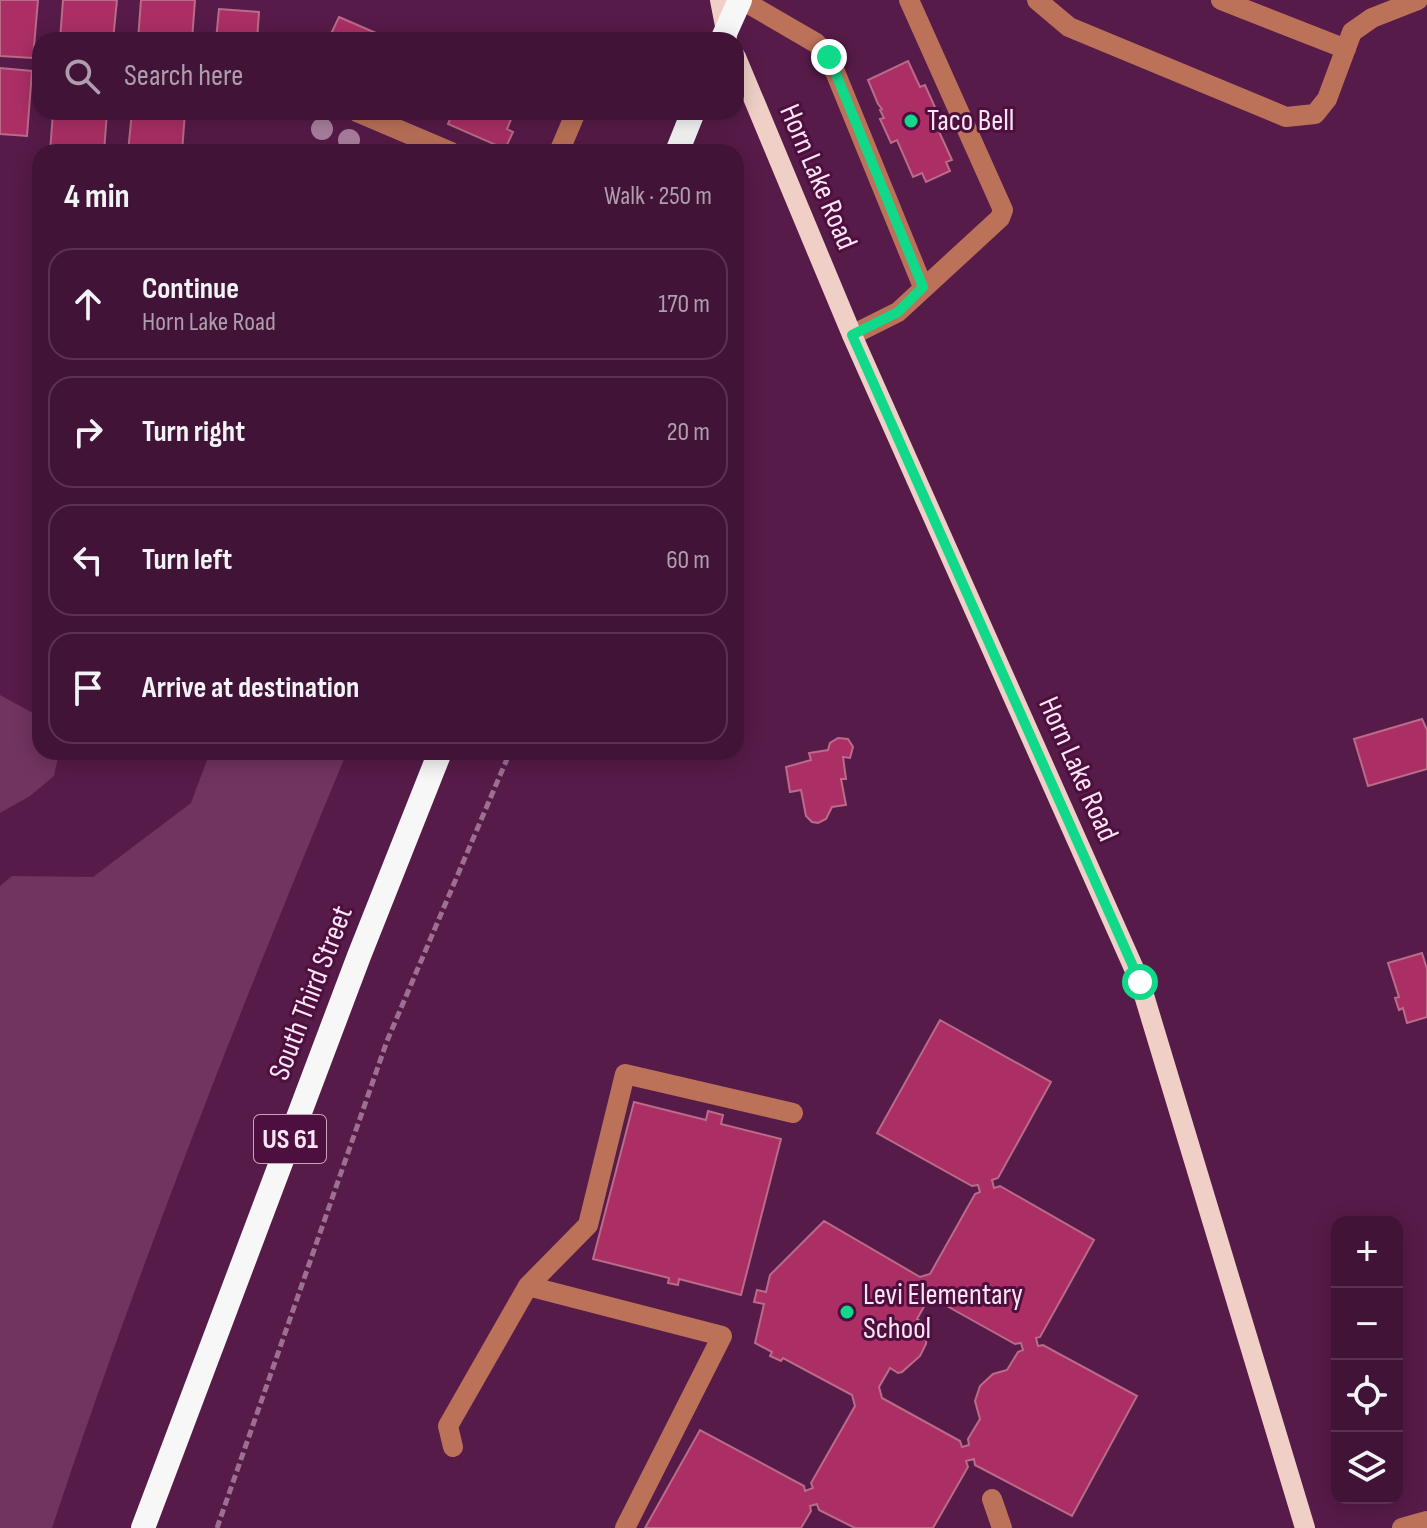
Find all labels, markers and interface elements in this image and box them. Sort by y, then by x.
search box [32,32,744,120]
route end [811,39,847,75]
icon: search [60,54,104,98]
text: Search here [124,58,243,94]
street label: Horn Lake Road [771,99,865,255]
place label: Taco Bell [927,103,1014,139]
marker: Taco Bell [902,112,920,130]
text: 4 min [64,176,130,217]
text: Walk · 250 m [604,181,712,212]
text: Continue [142,271,239,307]
icon: ahead [66,282,110,326]
text: 170 m [658,289,710,320]
text: Horn Lake Road [142,307,276,338]
icon: right [66,410,110,454]
text: Turn right [142,414,245,450]
text: 20 m [667,417,710,448]
icon: left [66,538,110,582]
text: Turn left [142,542,232,578]
text: 60 m [666,545,710,576]
icon: arrive [66,666,110,710]
text: Arrive at destination [142,670,359,706]
street label: Horn Lake Road [1030,691,1126,847]
street label: South Third Street [261,901,361,1085]
route start [1122,964,1158,1000]
road number: US 61 [254,1115,326,1163]
map controls [1331,1216,1403,1504]
button: + [1331,1216,1403,1288]
place label: Levi Elementary School [863,1277,1023,1347]
button: − [1331,1288,1403,1360]
marker: Levi Elementary School [838,1303,856,1321]
button: locate [1331,1360,1403,1432]
button: layers [1331,1432,1403,1504]

